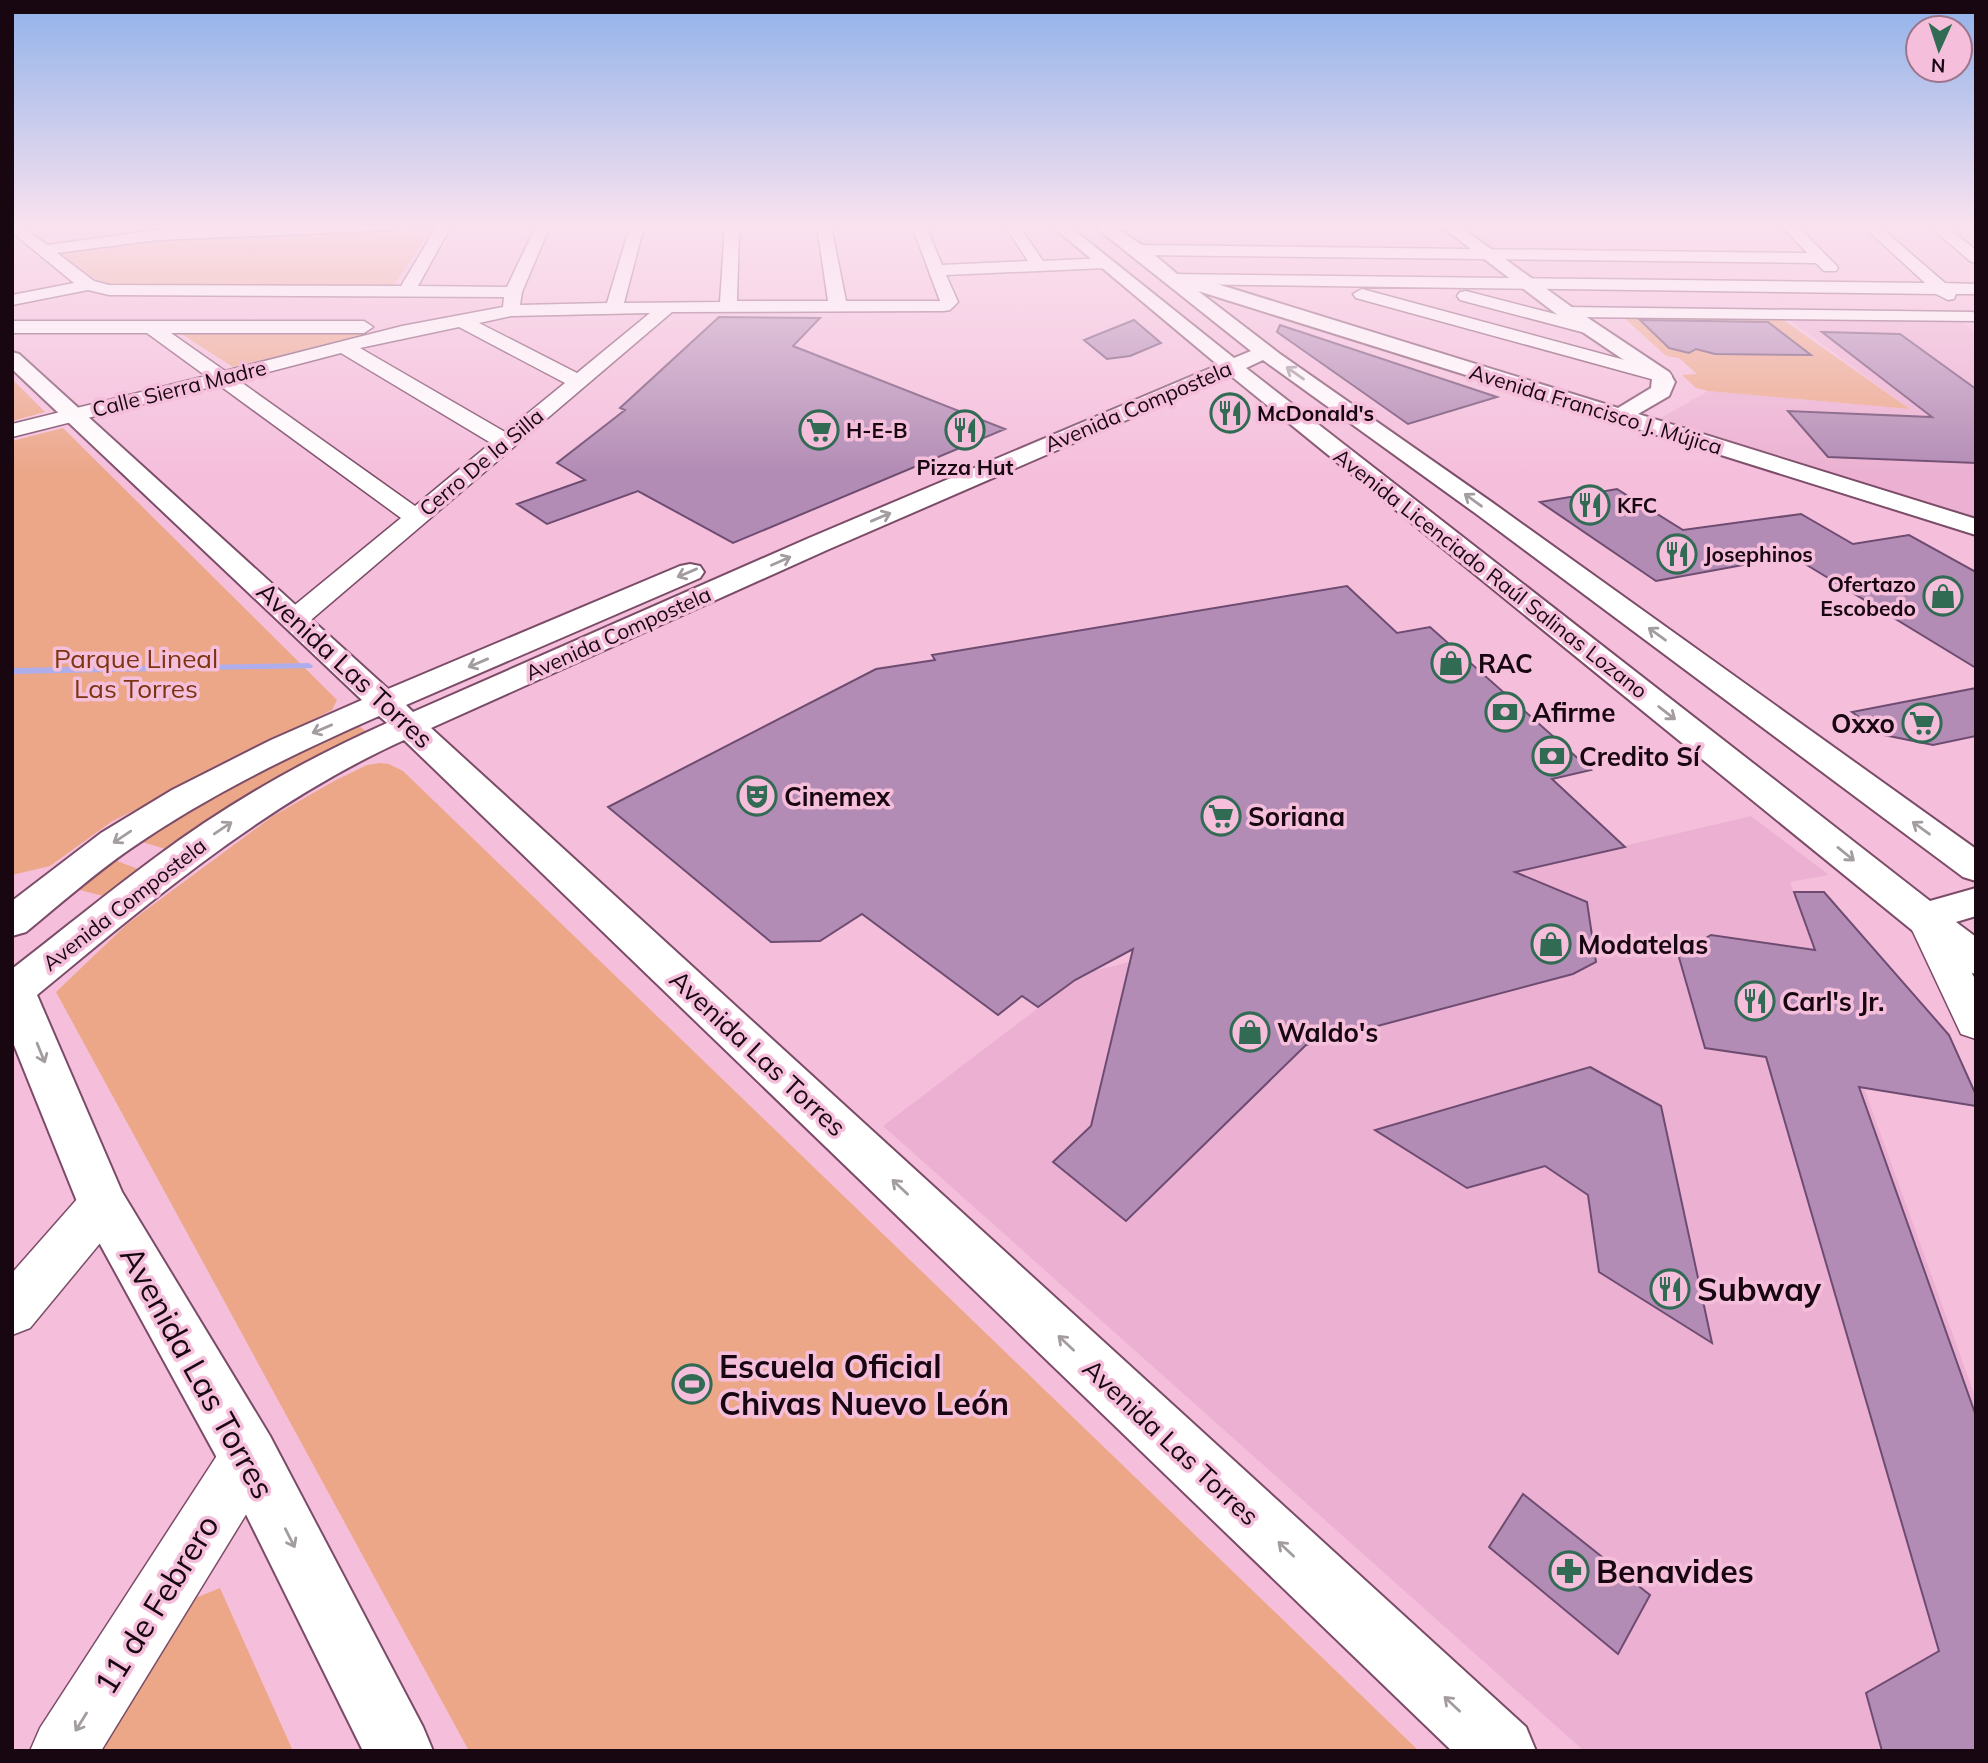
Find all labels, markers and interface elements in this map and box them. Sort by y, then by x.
north arrow [1904,14,1974,84]
text: N [1930,54,1946,78]
street label: Calle Sierra Madre [89,354,269,422]
street label: Avenida Compostela [1041,355,1235,457]
street label: Avenida Francisco J. Mújica [1467,358,1725,460]
one-way arrow [1286,366,1305,380]
restaurant icon: McDonald's [1209,392,1251,434]
place label: McDonald's [1257,400,1374,426]
street label: Cerro De la Silla [414,403,548,521]
supermarket icon: H-E-B [798,409,840,451]
restaurant icon: Pizza Hut [944,409,986,451]
place label: H-E-B [846,417,908,443]
street label: Avenida Licenciado Raúl Salinas Lozano [1329,442,1653,704]
place label: Pizza Hut [917,454,1014,480]
restaurant icon: KFC [1569,484,1611,526]
place label: KFC [1617,492,1657,518]
one-way arrow [1464,493,1483,507]
one-way arrow [870,510,891,523]
restaurant icon: Josephinos [1656,533,1698,575]
place label: Josephinos [1704,541,1813,567]
one-way arrow [770,554,791,567]
one-way arrow [677,567,699,580]
place label: Ofertazo Escobedo [1820,571,1916,621]
street label: Avenida Las Torres [250,575,440,755]
shop icon: Ofertazo Escobedo [1922,575,1964,617]
street label: Avenida Compostela [521,580,715,686]
one-way arrow [1648,627,1667,641]
park label: Parque Lineal Las Torres [54,642,218,705]
shop icon: RAC [1430,642,1472,684]
place label: RAC [1478,647,1533,680]
one-way arrow [468,657,490,670]
bank icon: Afirme [1484,691,1526,733]
place label: Afirme [1532,696,1615,729]
supermarket icon: Oxxo [1901,702,1943,744]
one-way arrow [1658,705,1676,720]
place label: Oxxo [1831,707,1895,740]
one-way arrow [312,723,333,736]
bank icon: Credito Sí [1531,735,1573,777]
place label: Credito Sí [1579,740,1702,773]
theatre icon: Cinemex [736,775,778,817]
place label: Cinemex [784,780,891,813]
supermarket icon: Soriana [1200,795,1242,837]
place label: Soriana [1248,800,1345,833]
one-way arrow [1912,820,1931,835]
one-way arrow [213,821,232,836]
one-way arrow [113,830,132,844]
street label: Avenida Compostela [37,832,211,976]
one-way arrow [1836,846,1855,861]
shop icon: Modatelas [1530,923,1572,965]
place label: Modatelas [1578,928,1708,961]
street label: Avenida Las Torres [663,963,853,1143]
restaurant icon: Carl's Jr. [1734,980,1776,1022]
place label: Carl's Jr. [1782,985,1884,1018]
shop icon: Waldo's [1229,1011,1271,1053]
place label: Waldo's [1277,1016,1378,1049]
one-way arrow [35,1042,48,1064]
one-way arrow [892,1179,909,1196]
street label: Avenida Las Torres [112,1239,284,1505]
restaurant icon: Subway [1649,1268,1691,1310]
place label: Subway [1697,1269,1822,1309]
one-way arrow [1058,1335,1075,1352]
place label: Escuela Oficial Chivas Nuevo León [719,1346,1009,1423]
street label: Avenida Las Torres [1076,1352,1266,1532]
sports icon: Escuela Oficial Chivas Nuevo León [671,1363,713,1405]
street label: 11 de Febrero [85,1507,227,1701]
one-way arrow [284,1527,297,1548]
one-way arrow [1277,1541,1295,1557]
pharmacy icon: Benavides [1548,1550,1590,1592]
place label: Benavides [1596,1551,1754,1591]
one-way arrow [1444,1696,1461,1713]
one-way arrow [74,1711,88,1731]

